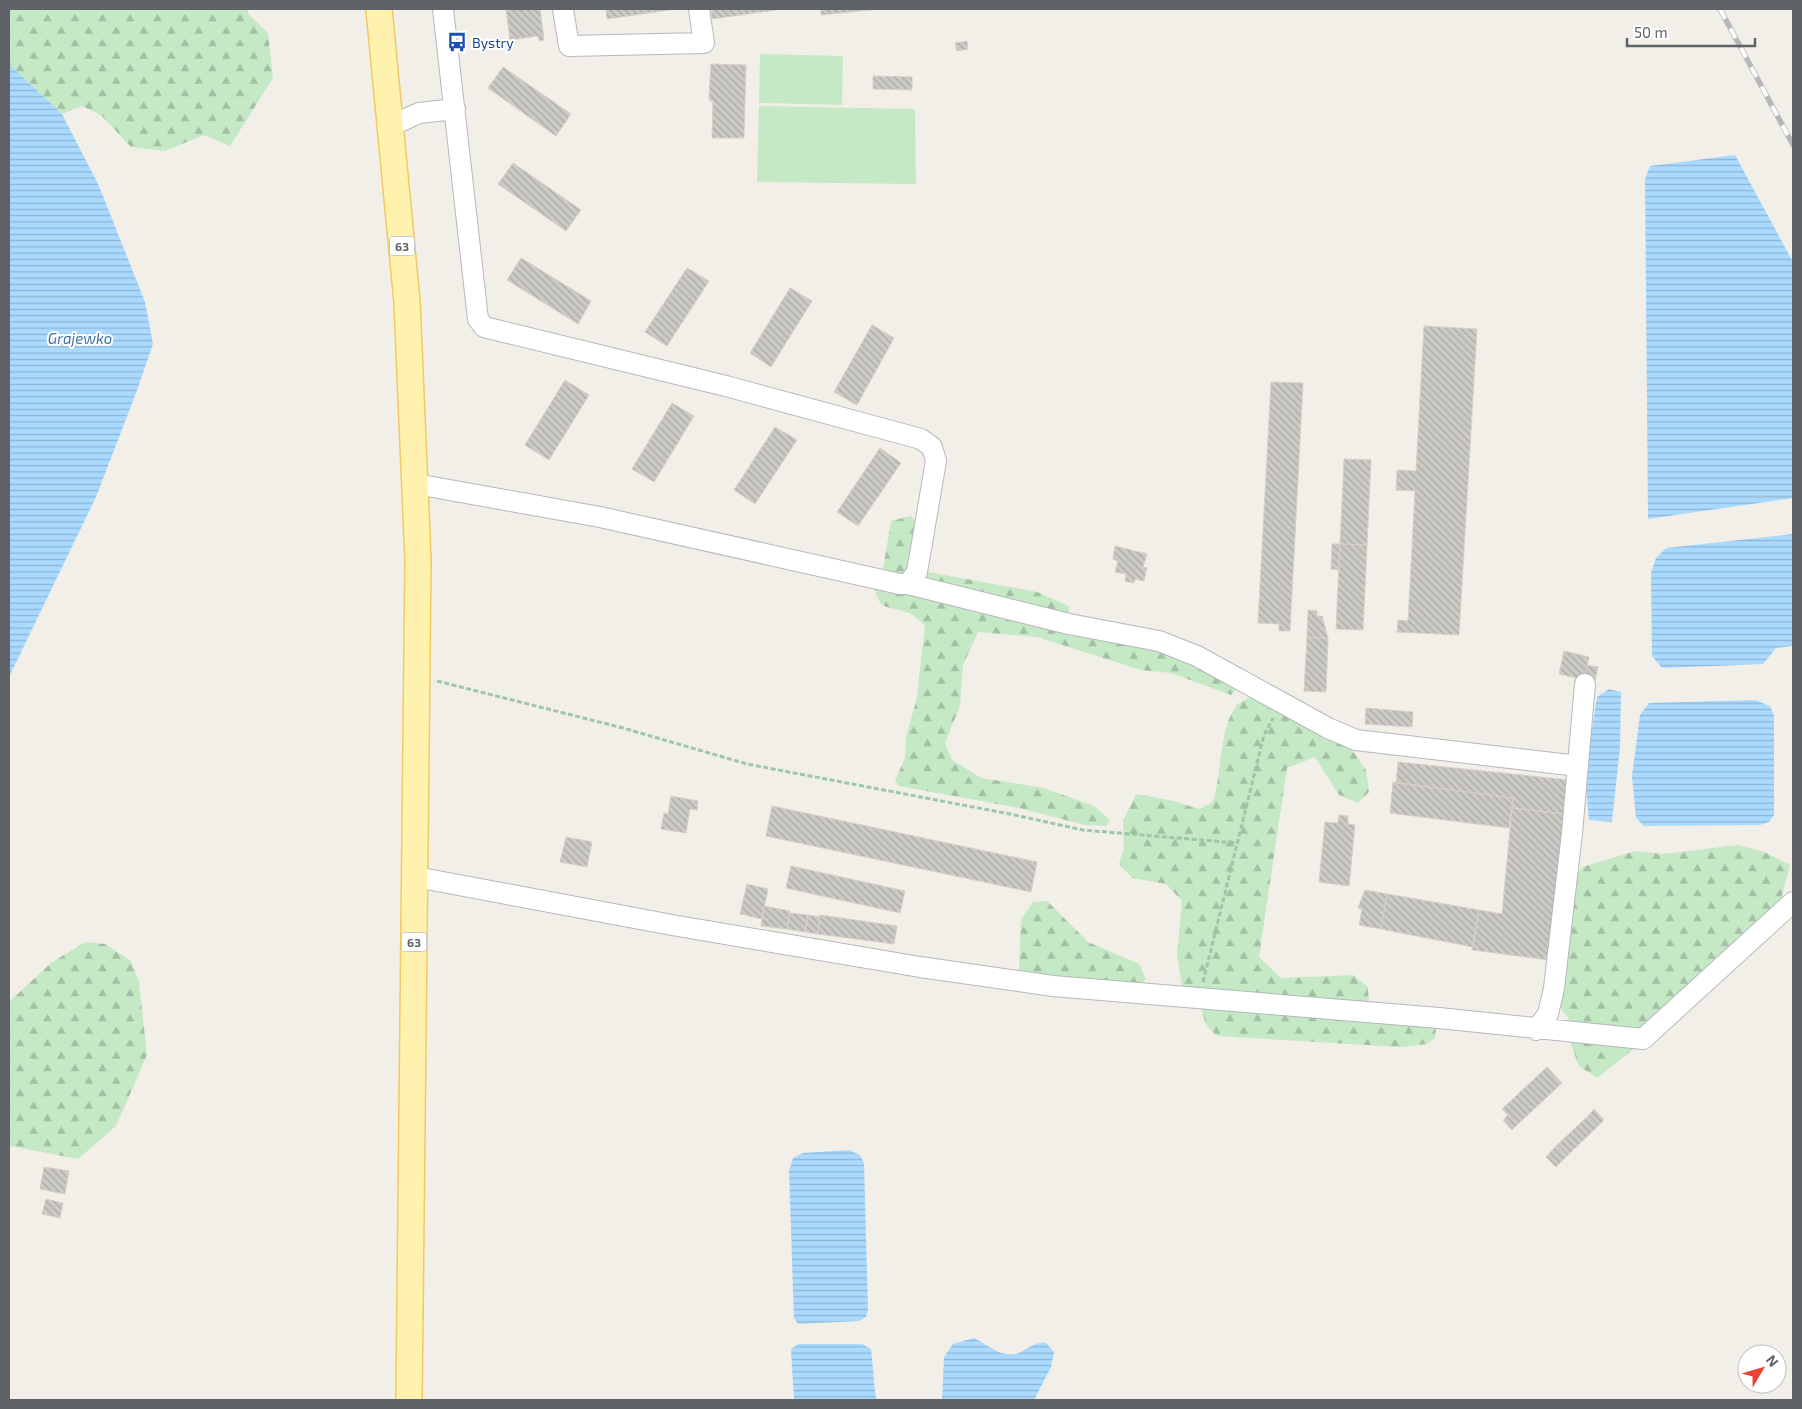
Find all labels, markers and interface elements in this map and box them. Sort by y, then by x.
scale bar [1627,15,1754,47]
text: 50 m [1634,23,1668,41]
bus stop icon: Bystry [446,31,468,53]
place label: Bystry [472,34,514,51]
road number: 63 [390,237,414,256]
water label: Grajewko [48,329,112,348]
road number: 63 [402,932,426,952]
north arrow [1737,1344,1787,1394]
text: N [1763,1351,1782,1370]

